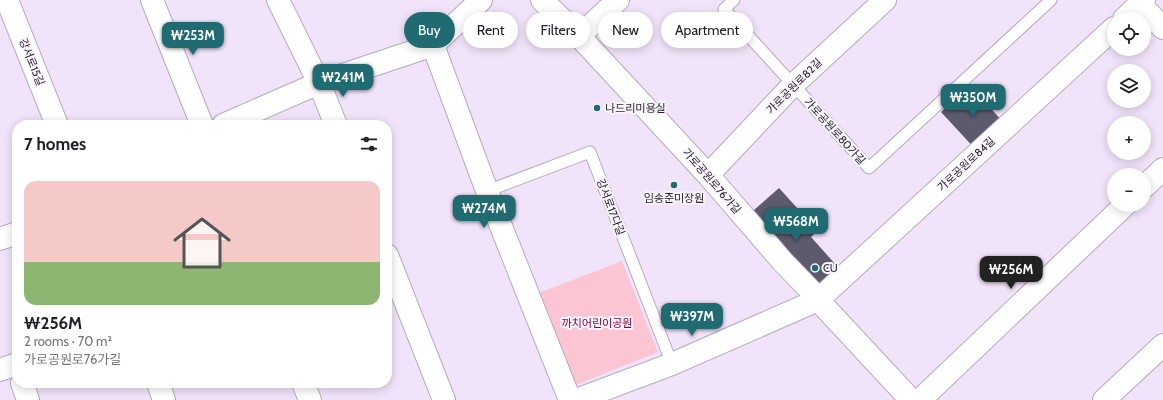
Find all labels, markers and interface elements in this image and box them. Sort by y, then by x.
chip: Buy [404,12,455,48]
chip: Rent [463,12,518,48]
chip: Filters [526,12,590,48]
chip: New [598,12,653,48]
chip: Apartment [661,12,753,48]
map controls [1107,12,1151,212]
button: locate [1107,12,1151,56]
pin: ₩253M [165,22,221,56]
text: ₩253M [171,27,215,43]
street label: 강서로15길 [16,36,48,88]
street label: 가로공원로82길 [763,55,825,117]
pin: ₩241M [315,64,371,98]
button: layers [1107,64,1151,108]
text: ₩241M [321,69,365,85]
pin: ₩350M [945,84,1001,118]
text: ₩350M [950,89,996,105]
street label: 가로공원로80가길 [801,95,869,167]
place label: 나드리미용실 [605,101,666,115]
marker: 나드리미용실 [592,103,602,113]
button: + [1107,116,1151,160]
icon: filters [358,133,380,155]
text: 7 homes [24,134,86,154]
street label: 가로공원로84길 [934,134,998,194]
street label: 가로공원로76가길 [680,145,744,217]
button: − [1107,168,1151,212]
street label: 강서로17다길 [594,177,628,237]
marker: 임송준미장원 [669,180,679,190]
place label: 임송준미장원 [644,191,704,205]
pin: ₩274M [456,195,512,229]
text: ₩274M [462,200,506,216]
icon: home [166,207,238,279]
pin: ₩568M [768,208,824,242]
text: ₩568M [773,213,819,229]
pin: ₩256M [983,256,1039,290]
place label: CU [823,261,838,275]
text: ₩256M [989,261,1033,277]
marker: CU [810,263,820,273]
pin: ₩397M [664,303,720,337]
text: ₩397M [670,308,714,324]
text: ₩256M [24,313,82,333]
park label: 까치어린이공원 [562,316,632,330]
text: 2 rooms · 70 m² [24,333,112,349]
text: 가로공원로76가길 [24,351,121,367]

